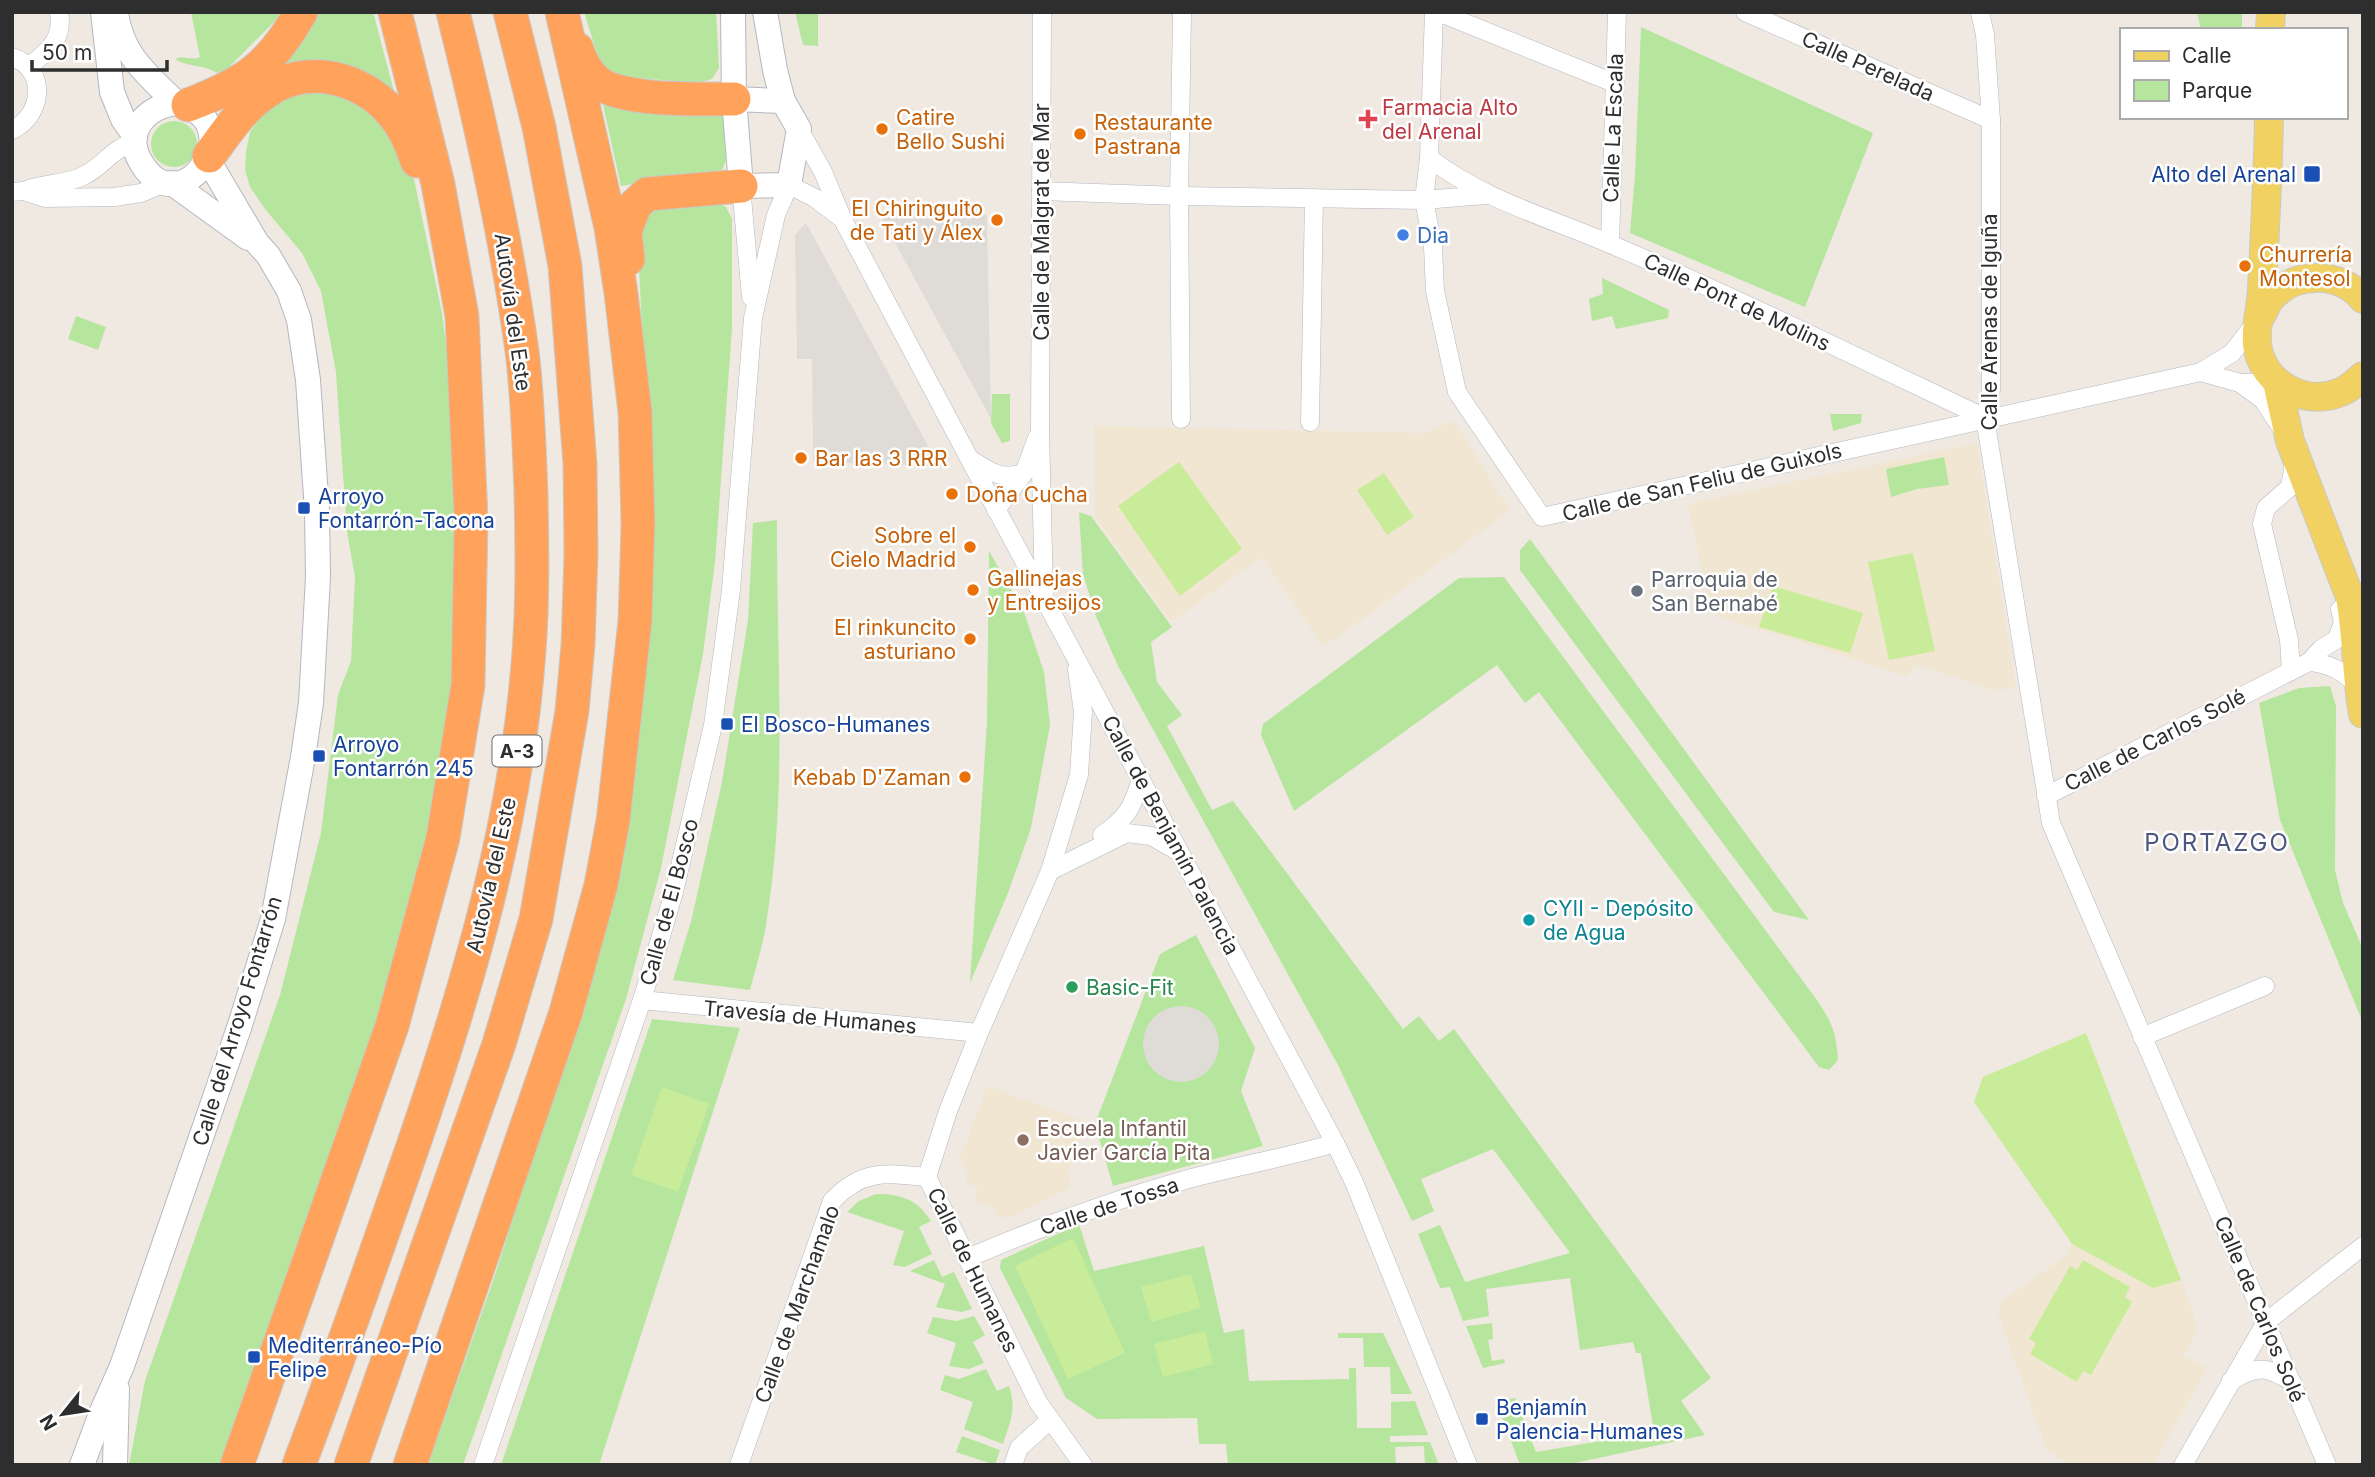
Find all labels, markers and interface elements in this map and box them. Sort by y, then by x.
street label: Calle Perelada [1798,26,1938,106]
scale bar [32,28,166,72]
legend [2120,28,2347,119]
text: 50 m [42,40,92,65]
text: Calle [2182,43,2232,68]
street label: Calle La Escala [1598,53,1628,203]
text: Parque [2182,78,2252,103]
place label: Farmacia Alto del Arenal [1382,95,1518,144]
street label: Calle de Malgrat de Mar [1029,103,1054,341]
place label: Catire Bello Sushi [896,105,1005,154]
place label: Restaurante Pastrana [1094,110,1213,159]
marker: Farmacia Alto del Arenal [1360,111,1376,127]
marker: Catire Bello Sushi [874,121,890,137]
marker: Restaurante Pastrana [1072,126,1088,142]
place label: Alto del Arenal [2151,162,2296,187]
marker: Alto del Arenal [2302,164,2322,184]
place label: El Chiringuito de Tati y Álex [850,196,983,245]
marker: El Chiringuito de Tati y Álex [989,212,1005,228]
street label: Calle Arenas de Iguña [1977,213,2002,431]
place label: Dia [1417,223,1449,248]
marker: Dia [1395,227,1411,243]
street label: Autovía del Este [490,232,536,392]
place label: Churrería Montesol [2259,242,2352,291]
street label: Calle Pont de Molins [1640,248,1834,356]
marker: Churrería Montesol [2237,258,2253,274]
street label: Calle de San Feliu de Guixols [1560,438,1844,526]
place label: Bar las 3 RRR [815,446,948,471]
marker: Bar las 3 RRR [793,450,809,466]
place label: Doña Cucha [966,482,1088,507]
place label: Arroyo Fontarrón-Tacona [318,484,495,533]
marker: Doña Cucha [944,486,960,502]
marker: Arroyo Fontarrón-Tacona [296,500,312,516]
place label: Sobre el Cielo Madrid [830,523,956,572]
marker: Sobre el Cielo Madrid [962,539,978,555]
place label: Gallinejas y Entresijos [987,566,1101,615]
place label: Parroquia de San Bernabé [1651,567,1778,616]
marker: Gallinejas y Entresijos [965,582,981,598]
marker: Parroquia de San Bernabé [1629,583,1645,599]
place label: El rinkuncito asturiano [834,615,956,664]
marker: El rinkuncito asturiano [962,631,978,647]
street label: Calle de Carlos Solé [2060,683,2250,797]
street label: Calle de Benjamín Palencia [1097,711,1245,959]
place label: El Bosco-Humanes [741,712,930,737]
marker: El Bosco-Humanes [719,716,735,732]
place label: Arroyo Fontarrón 245 [333,732,474,781]
road number: A-3 [492,736,542,766]
marker: Arroyo Fontarrón 245 [311,748,327,764]
place label: Kebab D'Zaman [793,765,951,790]
marker: Kebab D'Zaman [957,769,973,785]
street label: Autovía del Este [461,795,521,955]
street label: Calle de El Bosco [635,816,703,988]
district label: PORTAZGO [2144,828,2290,857]
street label: Calle del Arroyo Fontarrón [187,893,287,1149]
place label: CYII - Depósito de Agua [1543,896,1694,945]
marker: CYII - Depósito de Agua [1521,912,1537,928]
place label: Basic-Fit [1086,975,1174,1000]
marker: Basic-Fit [1064,979,1080,995]
street label: Travesía de Humanes [702,995,918,1039]
place label: Escuela Infantil Javier García Pita [1037,1116,1210,1165]
marker: Escuela Infantil Javier García Pita [1015,1132,1031,1148]
street label: Calle de Tossa [1036,1172,1182,1240]
street label: Calle de Humanes [922,1183,1024,1357]
street label: Calle de Marchamalo [750,1202,844,1406]
street label: Calle de Carlos Solé [2209,1212,2311,1406]
place label: Mediterráneo-Pío Felipe [268,1333,442,1382]
marker: Mediterráneo-Pío Felipe [246,1349,262,1365]
north arrow [28,1379,98,1449]
place label: Benjamín Palencia-Humanes [1496,1395,1683,1444]
text: N [35,1410,62,1434]
marker: Benjamín Palencia-Humanes [1474,1411,1490,1427]

